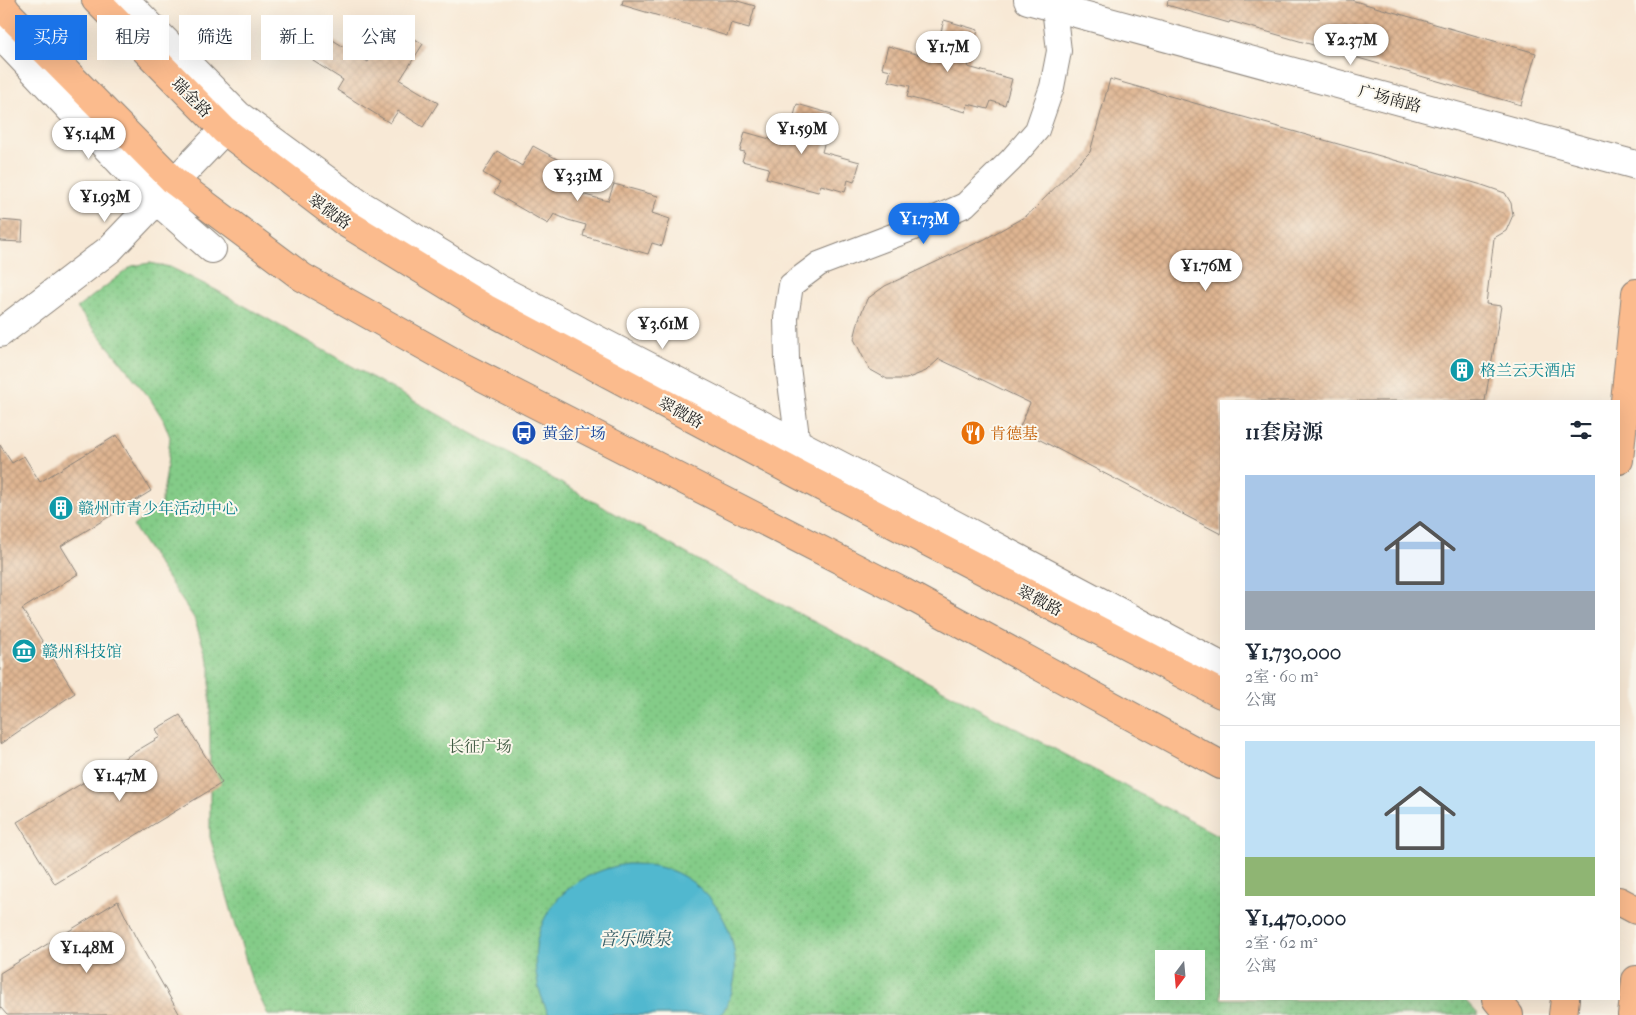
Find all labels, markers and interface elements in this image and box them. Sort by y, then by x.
chip: 买房 [15,15,87,60]
chip: 租房 [97,15,169,60]
chip: 筛选 [179,15,251,60]
chip: 新上 [261,15,333,60]
chip: 公寓 [343,15,415,60]
pin: ¥2.37M [1310,23,1392,66]
pin: ¥1.7M [913,30,983,73]
text: ¥2.37M [1325,30,1377,49]
text: ¥1.7M [927,37,969,56]
street label: 瑞金路 [168,74,215,121]
street label: 广场南路 [1356,81,1423,116]
pin: ¥1.59M [761,112,843,155]
pin: ¥5.14M [48,118,130,160]
text: ¥1.59M [777,119,827,138]
text: ¥5.14M [63,124,115,143]
pin: ¥3.31M [537,160,619,202]
text: ¥3.31M [554,166,603,185]
pin: ¥1.93M [64,180,146,223]
text: ¥1.93M [80,187,130,206]
street label: 翠微路 [305,190,355,233]
pin: ¥1.73M [883,202,965,245]
text: ¥1.73M [899,209,949,228]
pin: ¥1.76M [1165,250,1247,292]
text: ¥1.76M [1180,256,1232,275]
pin: ¥3.61M [622,308,704,350]
text: ¥3.61M [637,314,689,333]
building icon: 格兰云天酒店 [1449,357,1475,383]
place label: 格兰云天酒店 [1480,361,1576,380]
street label: 翠微路 [655,393,706,432]
icon: filters [1567,416,1595,444]
bus stop icon: 黄金广场 [511,420,537,446]
restaurant icon: 肯德基 [960,420,986,446]
text: 11套房源 [1245,420,1323,444]
place label: 黄金广场 [542,424,606,443]
place label: 肯德基 [990,424,1038,443]
building icon: 赣州市青少年活动中心 [48,495,74,521]
place label: 赣州市青少年活动中心 [78,499,238,518]
icon: home [1375,508,1465,598]
street label: 翠微路 [1014,581,1065,620]
museum icon: 赣州科技馆 [11,638,37,664]
text: ¥1,730,000 [1245,640,1341,664]
place label: 赣州科技馆 [42,642,122,661]
text: 2室 · 60 m² [1245,667,1318,686]
text: 公寓 [1245,690,1277,709]
park label: 长征广场 [448,737,512,756]
pin: ¥1.47M [79,760,161,802]
text: ¥1.47M [94,766,146,785]
icon: home [1375,773,1465,863]
text: ¥1,470,000 [1245,906,1346,930]
water label: 音乐喷泉 [599,929,672,950]
pin: ¥1.48M [46,932,128,974]
text: 2室 · 62 m² [1245,933,1317,952]
text: ¥1.48M [60,938,114,957]
north arrow [1155,950,1205,1000]
map controls [1155,950,1205,1000]
text: 公寓 [1245,956,1277,975]

